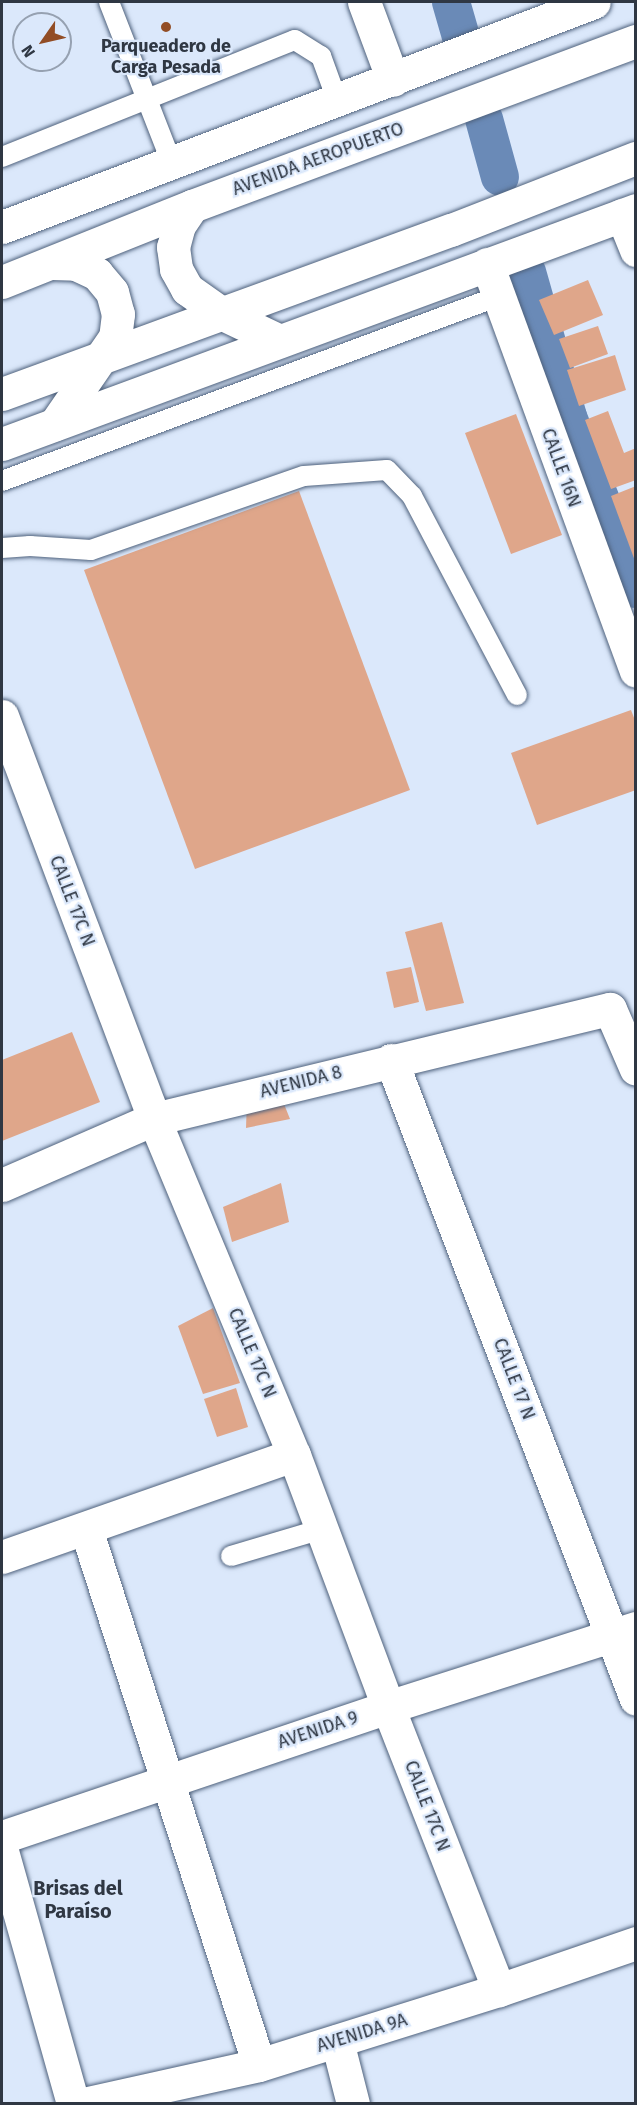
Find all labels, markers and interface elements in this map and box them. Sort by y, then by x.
north arrow [12,12,72,72]
marker: Parqueadero de Carga Pesada [159,20,173,34]
place label: Parqueadero de Carga Pesada [101,36,231,78]
text: N [17,42,39,61]
street label: AVENIDA AEROPUERTO [229,118,407,200]
street label: CALLE 16N [537,426,585,510]
street label: CALLE 17C N [45,853,99,949]
street label: AVENIDA 8 [258,1061,344,1103]
street label: CALLE 17C N [223,1305,281,1401]
street label: CALLE 17 N [489,1335,539,1423]
street label: AVENIDA 9 [275,1707,361,1753]
street label: CALLE 17C N [400,1758,454,1854]
district label: Brisas del Paraíso [33,1877,123,1924]
street label: AVENIDA 9A [314,2009,410,2057]

